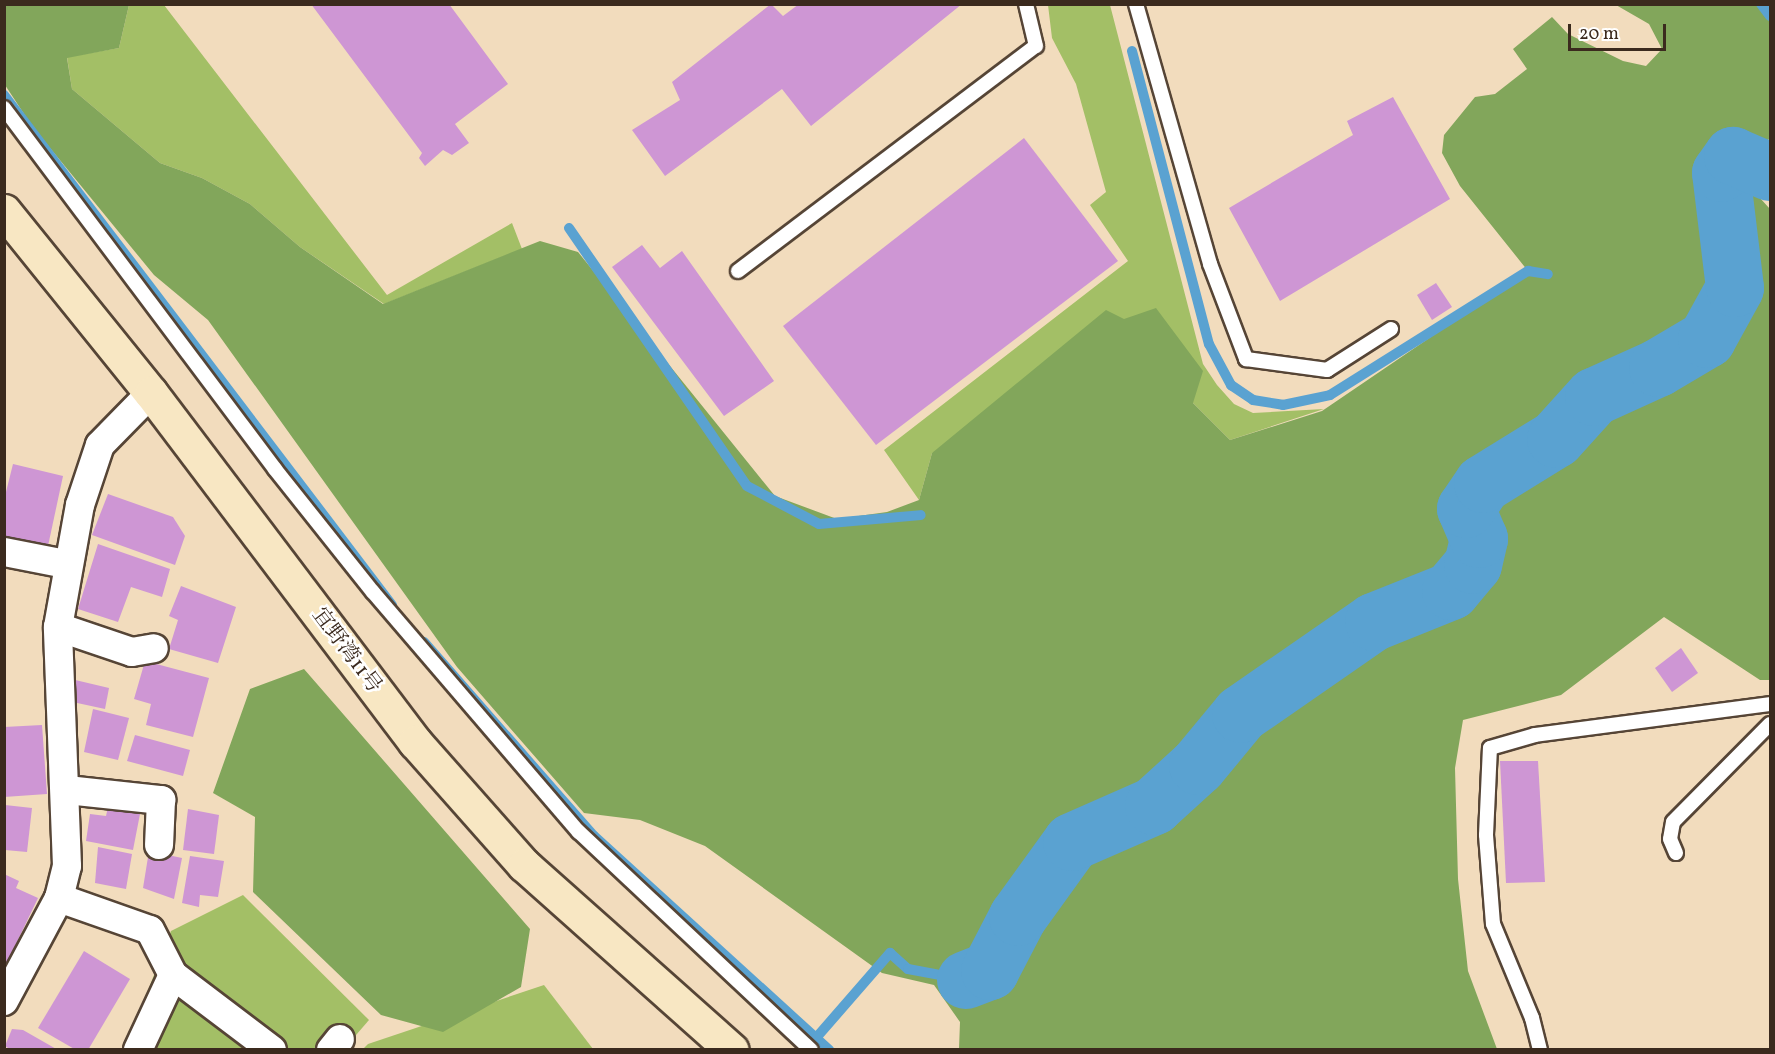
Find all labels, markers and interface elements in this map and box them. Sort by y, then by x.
scale bar [1571,12,1668,50]
text: 20 m [1579,22,1619,47]
street label: 宜野湾11号 [306,603,386,699]

